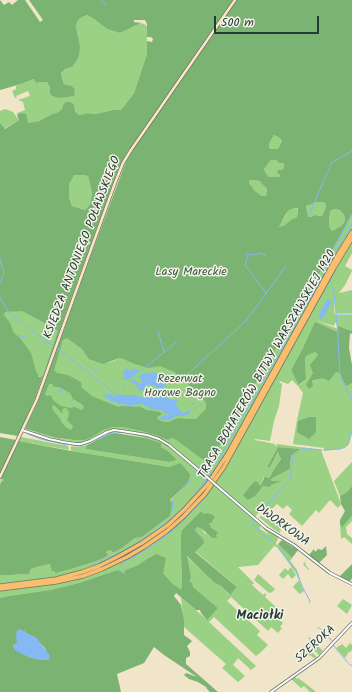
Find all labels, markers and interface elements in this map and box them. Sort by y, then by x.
scale bar [216,8,321,34]
text: 500 m [221,13,254,32]
street label: KSIĘDZA ANTONIEGO POŁAWSKIEGO [41,155,125,341]
street label: TRASA BOHATERÓW BITWY WARSZAWSKIEJ 1920 [196,248,340,482]
park label: Lasy Mareckie [155,266,227,280]
park label: Rezerwat Horowe Bagno [144,373,216,401]
street label: DWORKOWA [252,502,312,550]
district label: Maciołki [237,609,283,625]
street label: SZEROKA [293,623,339,667]

